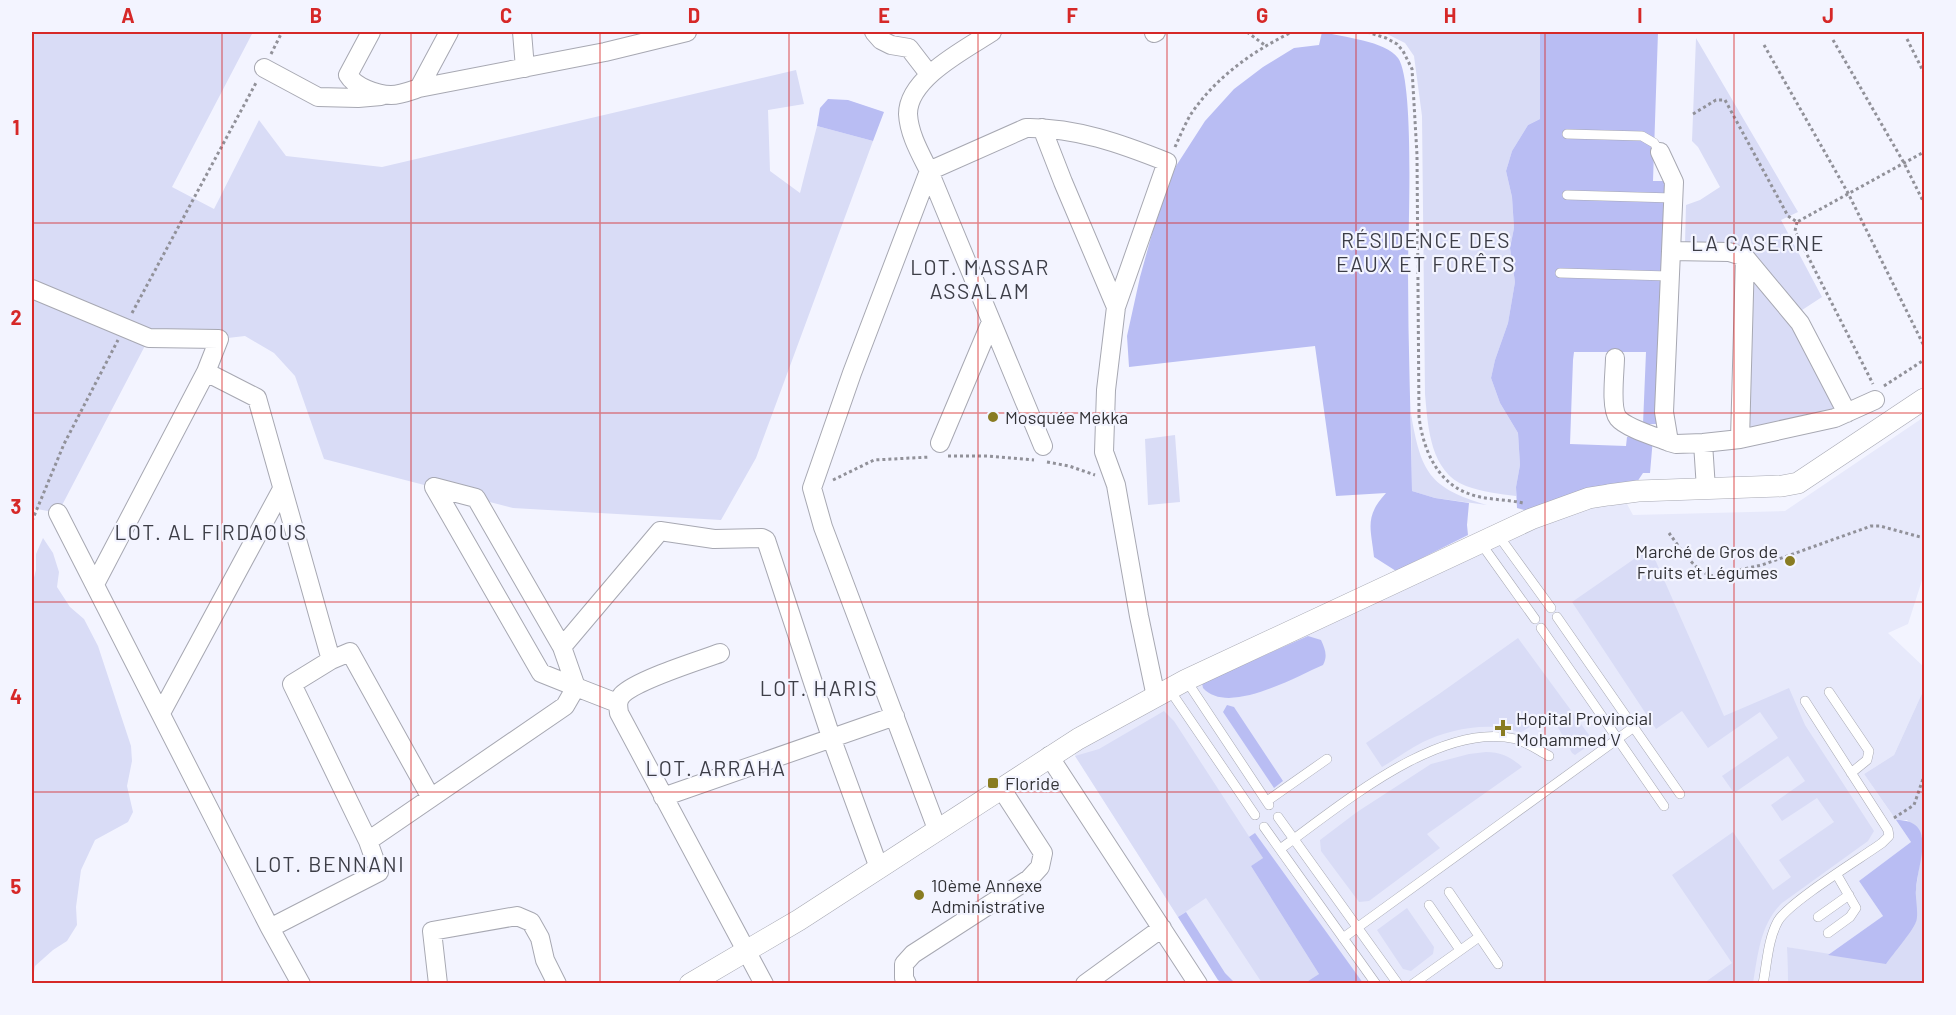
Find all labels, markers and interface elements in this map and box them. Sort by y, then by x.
text: A [121,3,135,27]
text: B [310,3,322,27]
text: C [500,3,512,27]
text: D [688,3,700,27]
text: E [878,3,890,27]
text: F [1066,3,1078,27]
text: G [1256,3,1268,27]
text: H [1444,3,1456,27]
text: I [1637,3,1643,27]
text: J [1822,3,1834,27]
text: 1 [12,115,20,139]
district label: RÉSIDENCE DES EAUX ET FORÊTS [1336,227,1516,276]
district label: LA CASERNE [1691,230,1825,255]
district label: LOT. MASSAR ASSALAM [910,254,1050,303]
text: 2 [10,305,22,329]
place label: Mosquée Mekka [1005,406,1128,428]
marker: Mosquée Mekka [986,410,1000,424]
text: 3 [11,494,21,518]
district label: LOT. AL FIRDAOUS [114,519,308,544]
place label: Marché de Gros de Fruits et Légumes [1635,540,1778,583]
marker: Marché de Gros de Fruits et Légumes [1783,554,1797,568]
district label: LOT. HARIS [760,675,878,700]
text: 4 [10,684,22,708]
place label: Hopital Provincial Mohammed V [1516,707,1652,750]
marker: Hopital Provincial Mohammed V [1494,719,1512,737]
district label: LOT. ARRAHA [645,755,787,780]
place label: Floride [1005,772,1060,794]
marker: Floride [986,776,1000,790]
district label: LOT. BENNANI [255,851,405,876]
text: 5 [11,874,22,898]
place label: 10ème Annexe Administrative [931,874,1045,917]
marker: 10ème Annexe Administrative [912,888,926,902]

